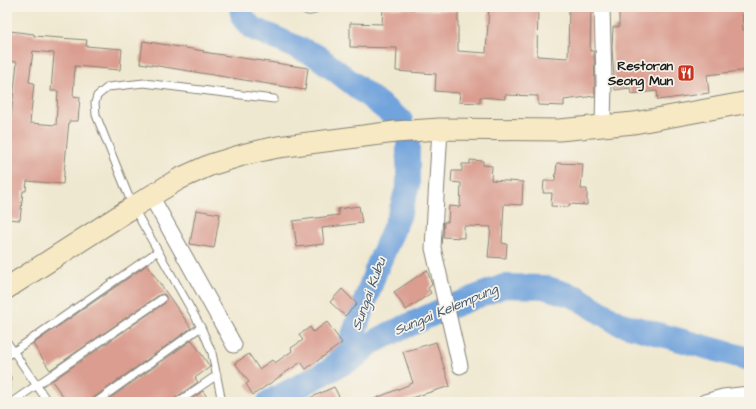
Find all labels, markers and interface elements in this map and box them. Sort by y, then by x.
place label: Restoran Seong Mun [607,57,673,92]
restaurant icon: Restoran Seong Mun [676,63,696,83]
water label: Sungai Kubu [347,254,392,333]
water label: Sungai Kelempung [391,279,502,341]

